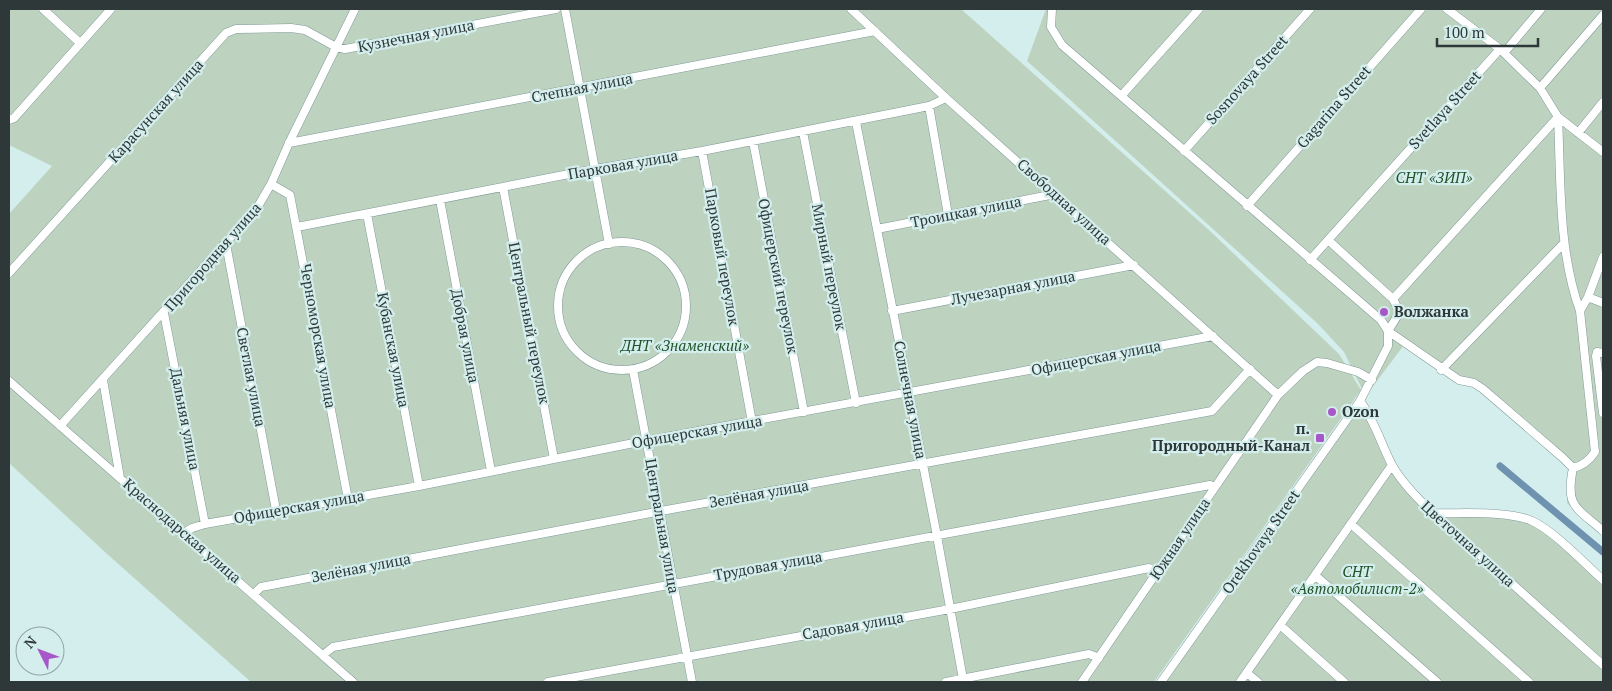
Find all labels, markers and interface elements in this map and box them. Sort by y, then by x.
street label: Кузнечная улица [356,14,476,56]
scale bar [1437,15,1538,47]
text: 100 m [1444,22,1485,42]
street label: Sosnovaya Street [1201,30,1292,128]
street label: Карасунская улица [103,54,207,166]
street label: Gagarina Street [1292,60,1375,152]
street label: Svetlaya Street [1404,65,1485,153]
street label: Степная улица [529,67,635,107]
street label: Парковая улица [566,144,680,184]
street label: Свободная улица [1013,154,1116,249]
park label: СНТ «ЗИП» [1396,167,1473,187]
street label: Парковый переулок [701,187,745,328]
street label: Троицкая улица [909,190,1023,232]
street label: Офицерский переулок [754,196,804,356]
street label: Пригородная улица [159,197,265,315]
street label: Мирный переулок [808,202,852,332]
street label: Центральный переулок [504,240,556,406]
street label: Черноморская улица [296,262,342,410]
street label: Лучезарная улица [948,265,1077,309]
street label: Добрая улица [447,287,485,385]
street label: Кубанская улица [373,291,415,409]
place label: Волжанка [1394,301,1469,321]
marker: Волжанка [1378,306,1390,318]
street label: Светлая улица [233,325,271,429]
park label: ДНТ «Знаменский» [620,335,749,355]
street label: Офицерская улица [1029,335,1163,379]
street label: Солнечная улица [890,339,932,461]
street label: Дальняя улица [166,366,206,472]
place label: Ozon [1342,401,1379,421]
marker: Ozon [1326,406,1338,418]
street label: Офицерская улица [630,410,764,452]
place label: п. Пригородный-Канал [1152,418,1310,455]
marker: п. Пригородный-Канал [1314,432,1326,444]
street label: Центральная улица [641,457,685,595]
street label: Краснодарская улица [119,473,246,587]
street label: Зелёная улица [707,474,811,512]
street label: Офицерская улица [232,485,366,527]
street label: Orekhovaya Street [1217,485,1304,598]
street label: Южная улица [1144,493,1214,583]
street label: Цветочная улица [1417,496,1520,591]
street label: Трудовая улица [712,546,824,584]
street label: Зелёная улица [309,547,413,586]
park label: СНТ «Автомобилист-2» [1290,561,1424,598]
street label: Садовая улица [801,606,905,644]
north arrow [15,626,65,676]
text: N [19,631,41,652]

